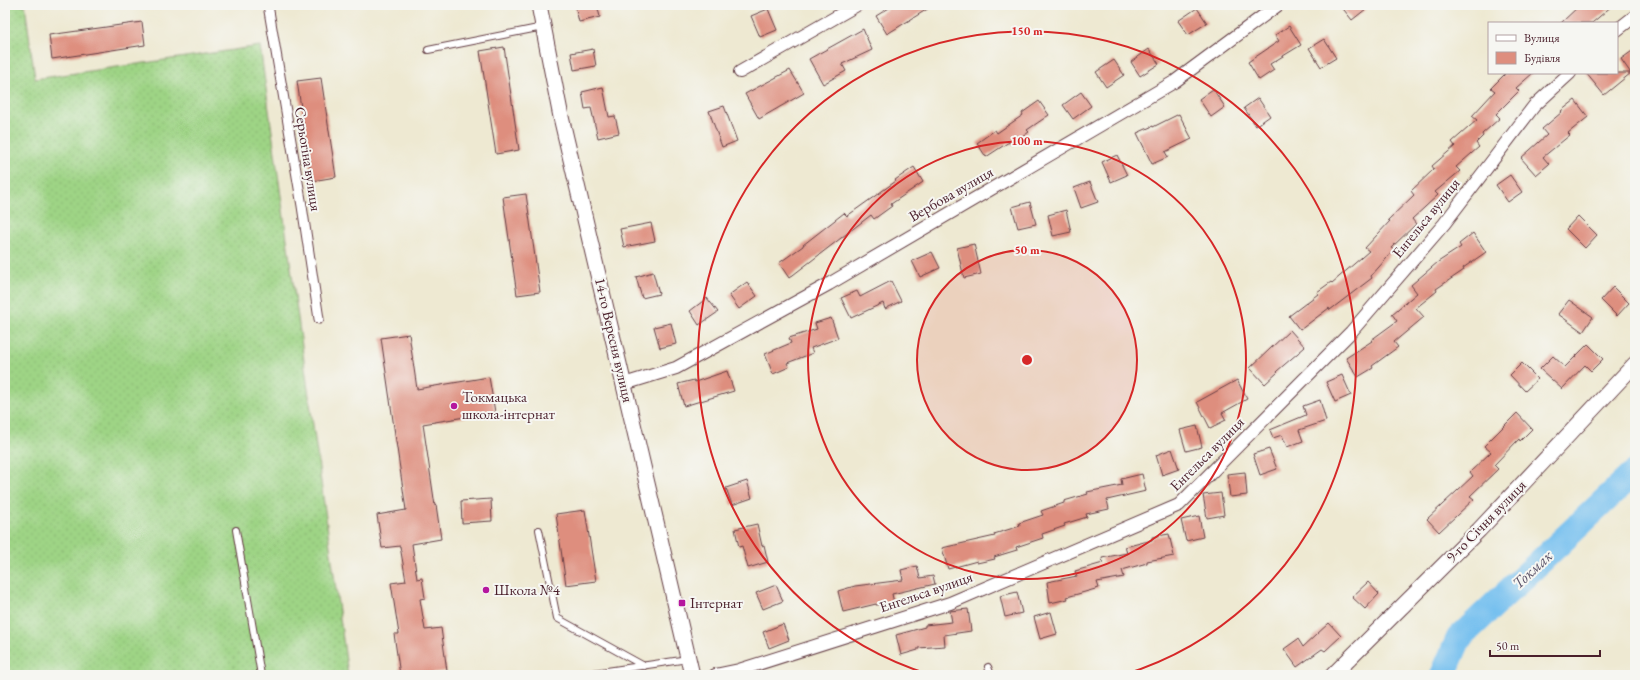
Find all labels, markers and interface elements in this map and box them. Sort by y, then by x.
legend [1488,22,1618,74]
text: 150 m [1011,23,1043,39]
text: Вулиця [1524,30,1560,46]
text: Будівля [1524,50,1561,66]
street label: Серьогіна вулиця [291,105,326,213]
text: 100 m [1011,133,1043,149]
street label: Вербова вулиця [905,162,997,225]
street label: Енгельса вулиця [1388,174,1464,262]
text: 50 m [1014,242,1040,258]
street label: 14-го Вересня вулиця [591,276,638,405]
centre of rings [1020,353,1034,367]
place label: Токмацька школа-інтернат [462,387,555,423]
marker: Токмацька школа-інтернат [449,401,459,411]
street label: Енгельса вулиця [1165,412,1248,495]
street label: 9-го Січня вулиця [1441,475,1530,566]
water label: Токмак [1508,545,1557,593]
street label: Енгельса вулиця [877,567,975,616]
place label: Школа №4 [494,580,561,599]
marker: Школа №4 [481,585,491,595]
place label: Інтернат [690,593,743,612]
marker: Інтернат [677,598,687,608]
scale bar [1490,632,1600,658]
text: 50 m [1496,638,1520,654]

